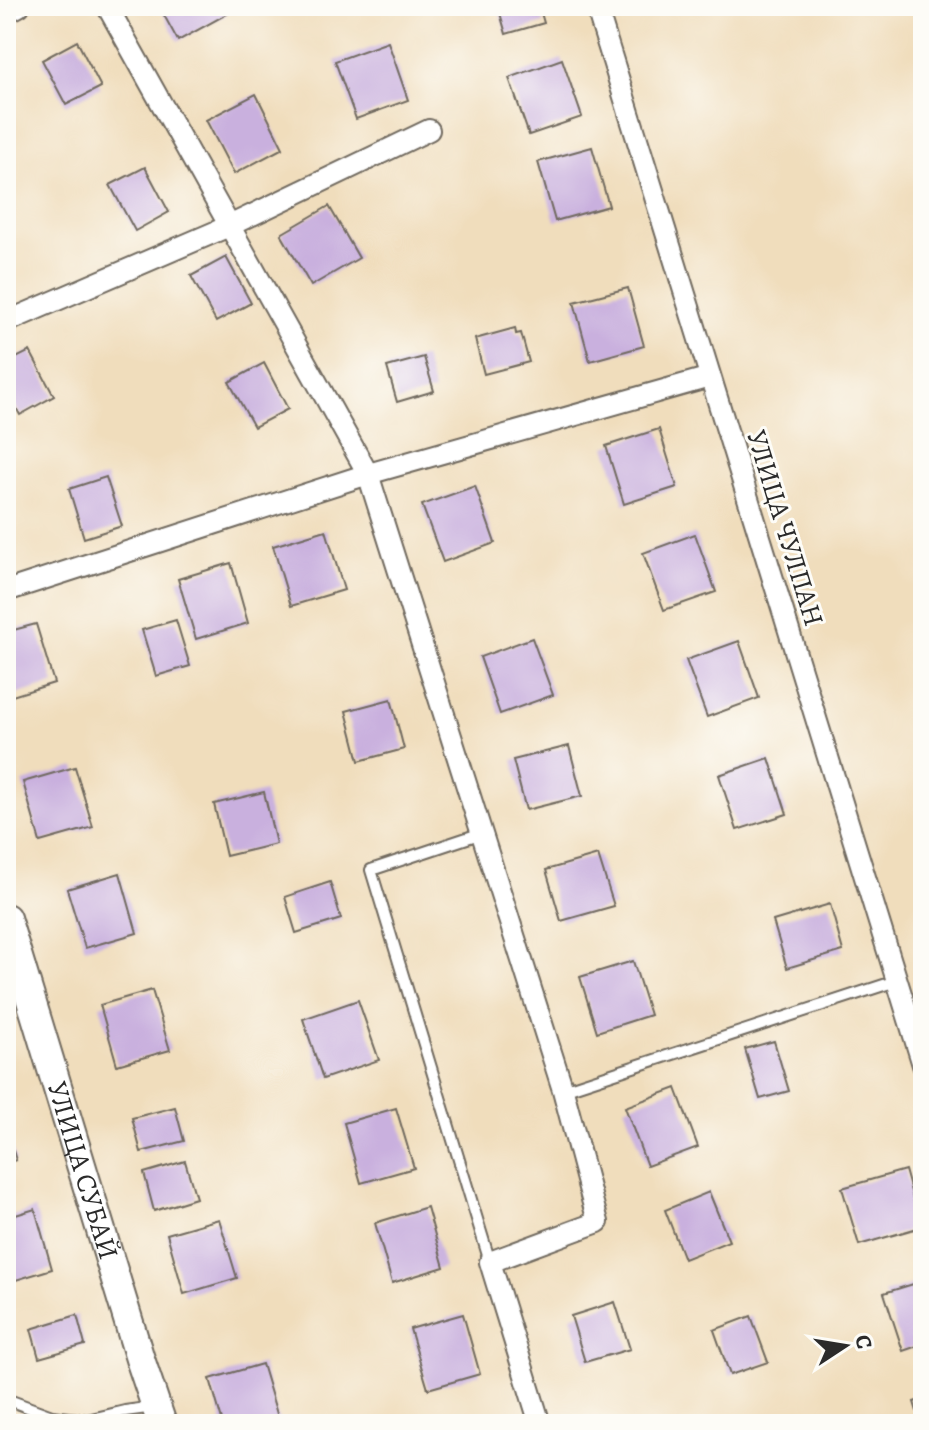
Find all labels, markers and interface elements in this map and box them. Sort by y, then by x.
street label: УЛИЦА ЧУЛПАН [737,425,833,631]
street label: УЛИЦА СУБАЙ [38,1077,128,1264]
north arrow [805,1306,885,1386]
text: С [848,1332,880,1352]

